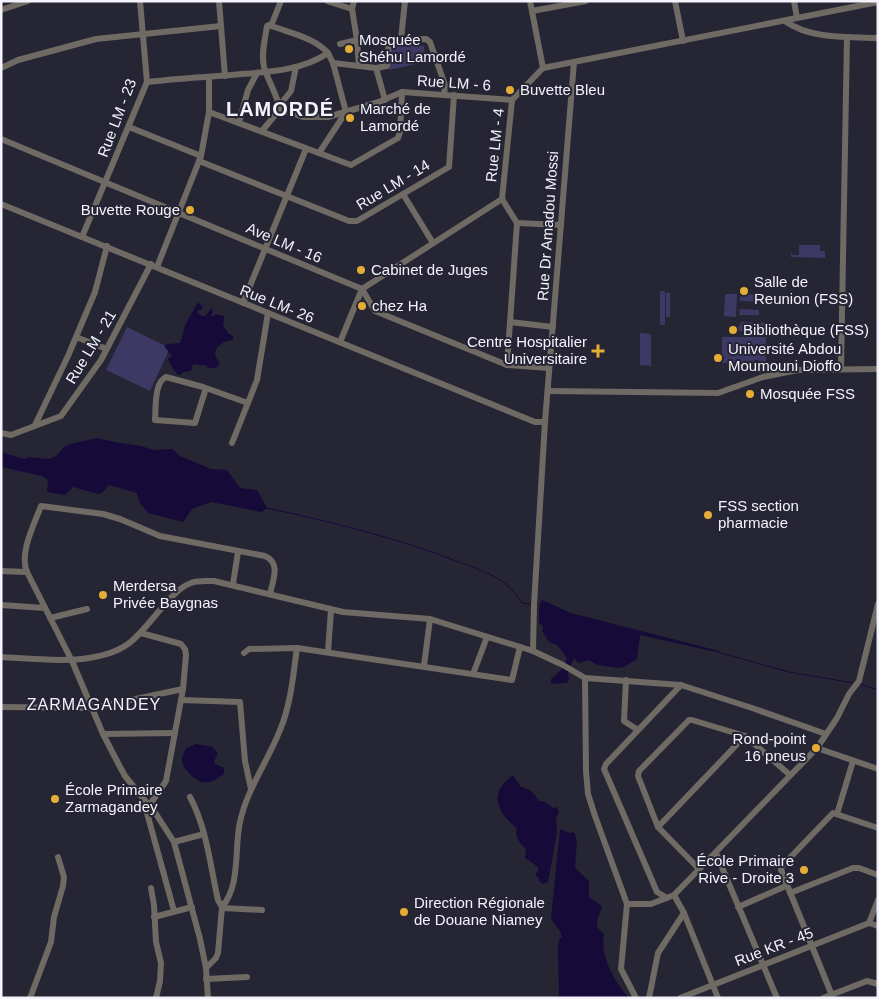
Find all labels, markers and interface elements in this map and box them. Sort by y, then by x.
place label: Mosquée Shéhu Lamordé [359,31,466,65]
marker: Mosquée Shéhu Lamordé [343,43,355,55]
street label: Rue LM - 6 [416,71,492,94]
street label: Rue LM - 23 [94,76,139,159]
place label: Buvette Bleu [520,81,605,98]
marker: Buvette Bleu [504,84,516,96]
district label: LAMORDÉ [226,98,334,120]
place label: Marché de Lamordé [360,100,431,134]
street label: Rue LM - 4 [482,107,507,183]
marker: Marché de Lamordé [344,112,356,124]
street label: Rue Dr Amadou Mossi [534,151,561,301]
street label: Rue LM - 14 [353,156,432,213]
place label: Buvette Rouge [81,201,180,218]
marker: Buvette Rouge [184,204,196,216]
street label: Ave LM - 16 [244,219,325,266]
place label: Cabinet de Juges [371,261,488,278]
marker: Cabinet de Juges [355,264,367,276]
place label: Salle de Reunion (FSS) [754,273,853,307]
street label: Rue LM- 26 [238,281,317,326]
marker: Salle de Reunion (FSS) [738,285,750,297]
place label: chez Ha [372,297,428,314]
marker: chez Ha [356,300,368,312]
street label: Rue LM - 21 [62,307,119,386]
place label: Bibliothèque (FSS) [743,321,869,338]
marker: Bibliothèque (FSS) [727,324,739,336]
place label: Centre Hospitalier Universitaire [467,333,587,367]
place label: Université Abdou Moumouni Dioffo [728,340,841,374]
marker: Centre Hospitalier Universitaire [591,344,605,358]
marker: Université Abdou Moumouni Dioffo [712,352,724,364]
place label: Mosquée FSS [760,385,855,402]
marker: Mosquée FSS [744,388,756,400]
place label: FSS section pharmacie [718,497,799,531]
marker: FSS section pharmacie [702,509,714,521]
place label: Merdersa Privée Baygnas [113,577,218,611]
marker: Merdersa Privée Baygnas [97,589,109,601]
district label: ZARMAGANDEY [27,696,161,713]
place label: Rond-point 16 pneus [733,730,807,764]
marker: Rond-point 16 pneus [810,742,822,754]
place label: École Primaire Zarmagandey [65,781,163,815]
marker: École Primaire Zarmagandey [49,793,61,805]
place label: École Primaire Rive - Droite 3 [696,852,794,886]
marker: École Primaire Rive - Droite 3 [798,864,810,876]
place label: Direction Régionale de Douane Niamey [414,894,545,928]
marker: Direction Régionale de Douane Niamey [398,906,410,918]
street label: Rue KR - 45 [732,924,815,969]

